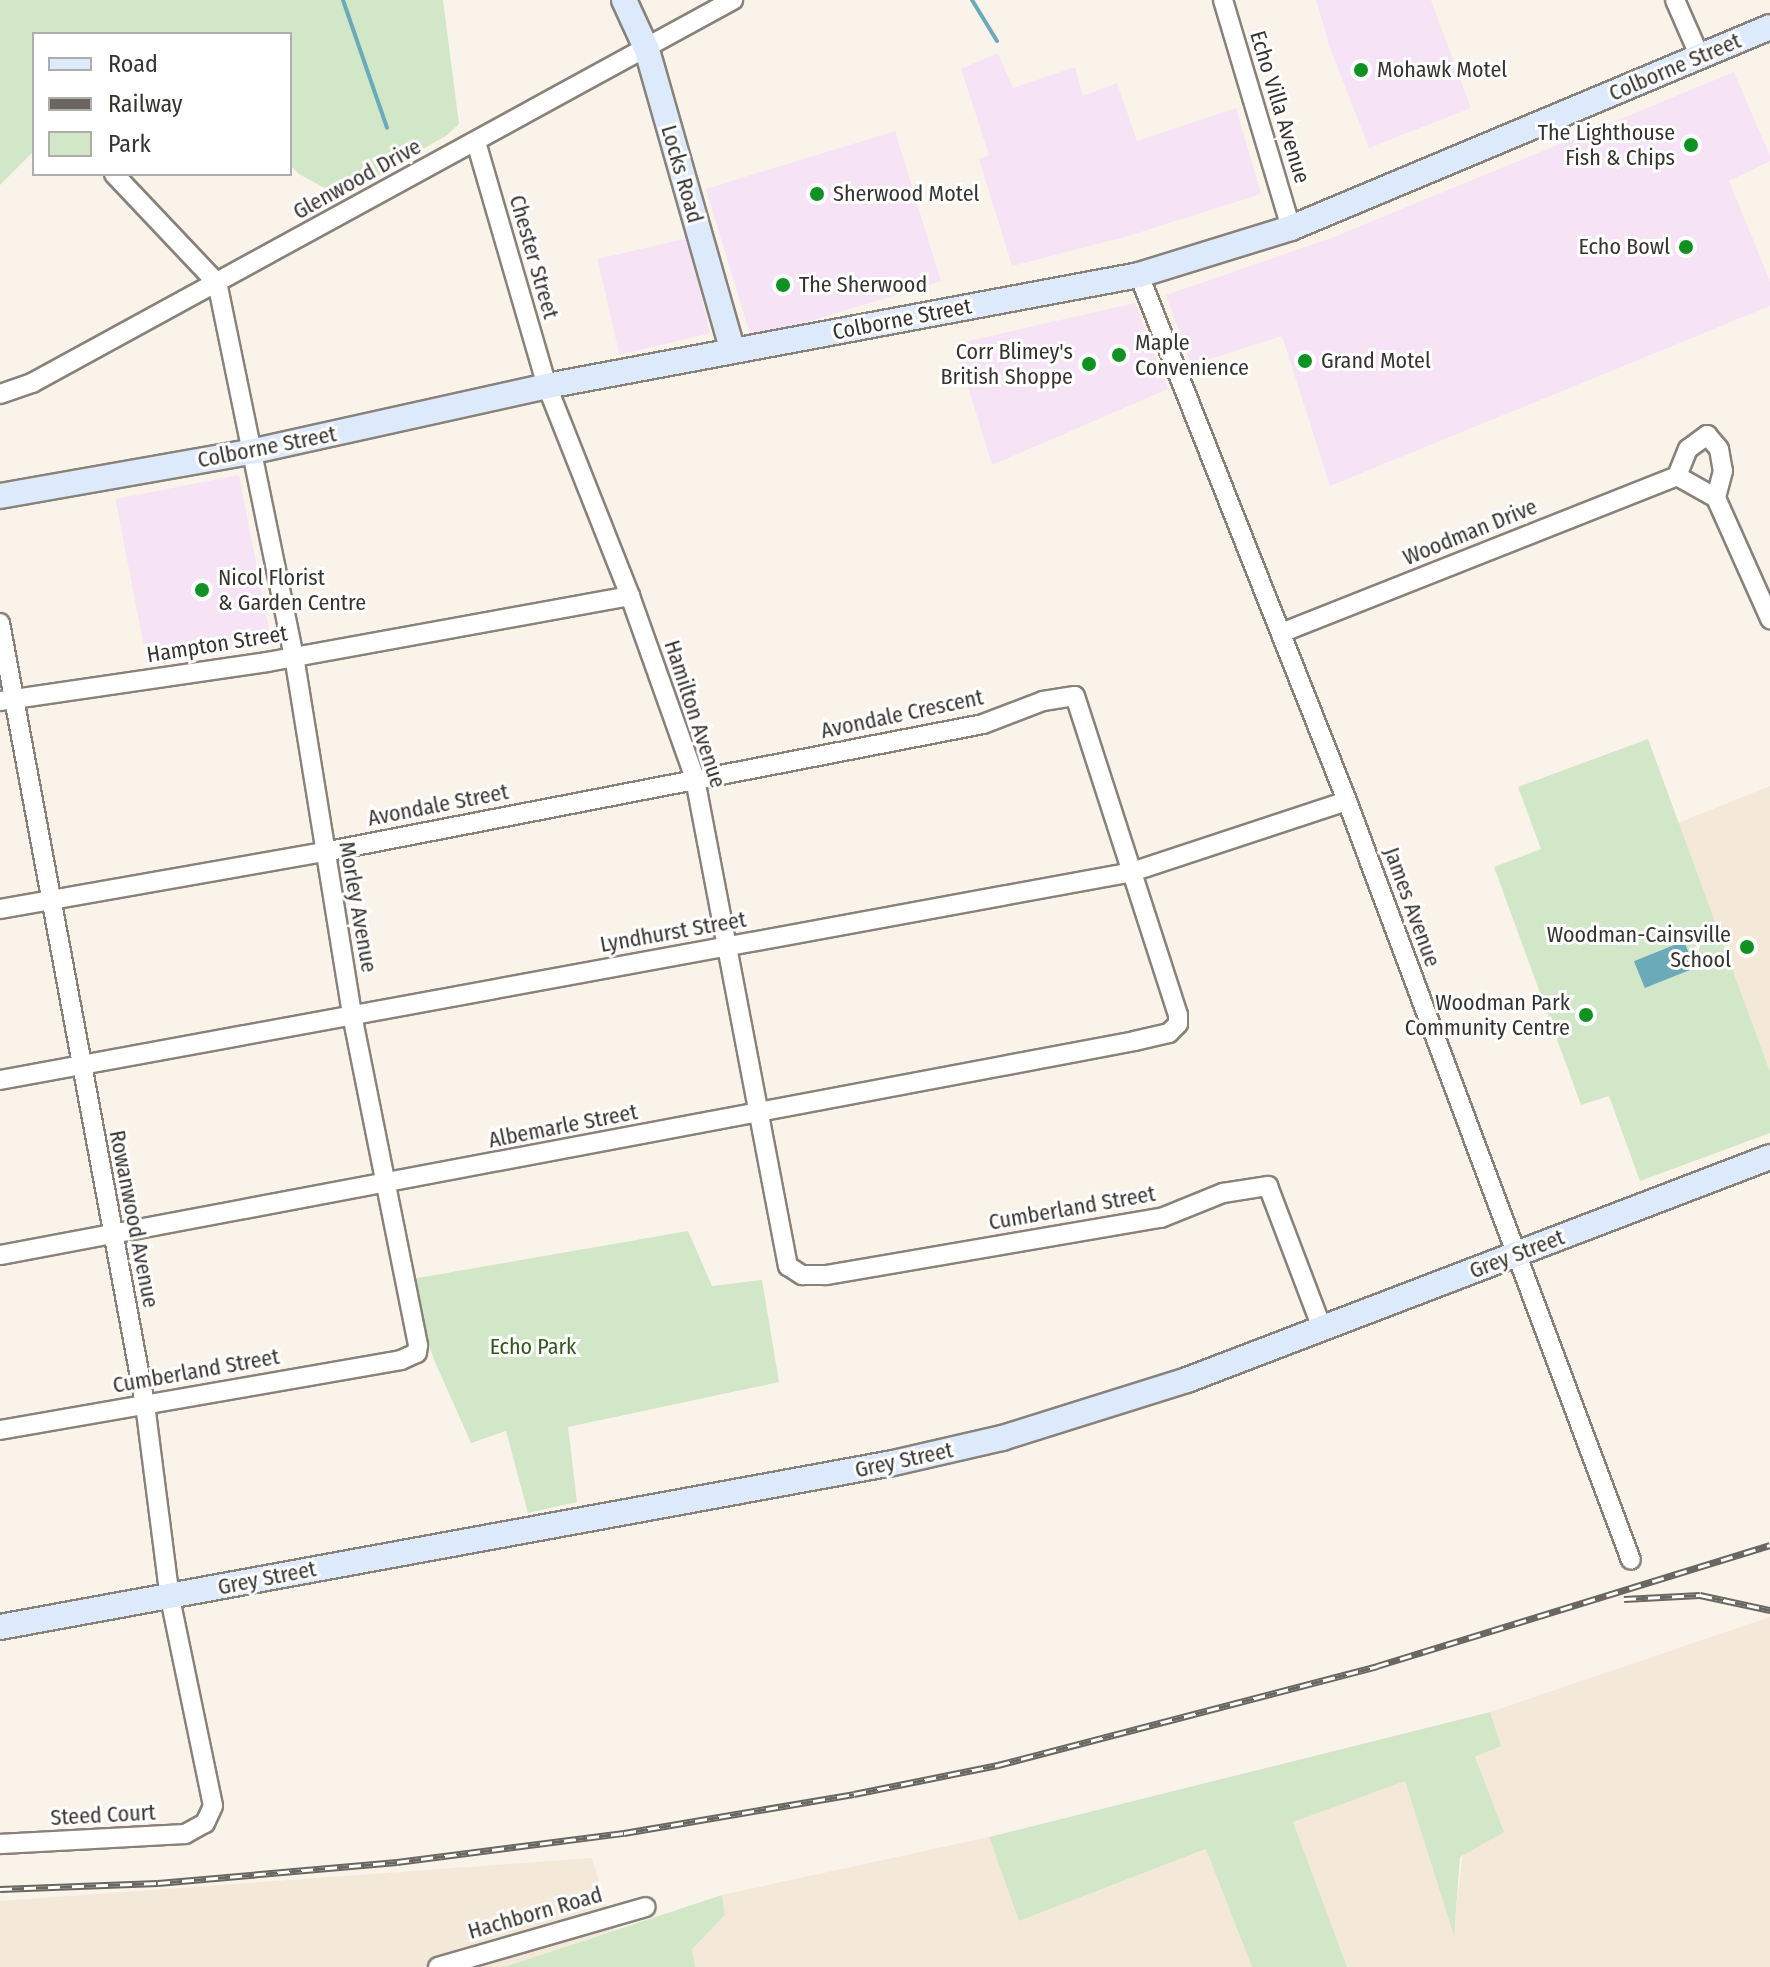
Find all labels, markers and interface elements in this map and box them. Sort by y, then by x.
street label: Colborne Street [1605,27,1745,107]
street label: Echo Villa Avenue [1244,28,1316,186]
legend [32,32,292,176]
text: Road [108,50,158,78]
place label: Mohawk Motel [1377,57,1507,83]
marker: Mohawk Motel [1352,61,1370,79]
text: Railway [108,90,183,118]
place label: The Lighthouse Fish & Chips [1538,119,1675,170]
street label: Locks Road [655,122,709,226]
text: Park [108,130,151,158]
street label: Glenwood Drive [289,133,425,225]
marker: The Lighthouse Fish & Chips [1682,136,1700,154]
place label: Sherwood Motel [833,181,979,207]
marker: Sherwood Motel [808,185,826,203]
street label: Chester Street [504,192,564,322]
place label: Echo Bowl [1579,234,1670,260]
marker: Echo Bowl [1677,238,1695,256]
place label: The Sherwood [799,272,927,298]
marker: The Sherwood [774,276,792,294]
street label: Colborne Street [830,293,974,345]
place label: Maple Convenience [1135,329,1249,380]
place label: Corr Blimey's British Shoppe [940,338,1073,390]
marker: Maple Convenience [1110,346,1128,364]
place label: Grand Motel [1321,348,1431,374]
marker: Grand Motel [1296,352,1314,370]
marker: Corr Blimey's British Shoppe [1080,355,1098,373]
street label: Colborne Street [195,421,339,473]
street label: Woodman Drive [1399,493,1541,571]
place label: Nicol Florist & Garden Centre [218,564,366,616]
marker: Nicol Florist & Garden Centre [193,581,211,599]
street label: Hampton Street [145,620,289,668]
street label: Hamilton Avenue [659,637,731,791]
street label: Avondale Crescent [818,684,986,744]
street label: Avondale Street [365,778,511,832]
street label: Morley Avenue [333,839,383,975]
street label: James Avenue [1378,844,1446,970]
street label: Lyndhurst Street [598,906,748,958]
place label: Woodman-Cainsville School [1547,921,1731,972]
marker: Woodman-Cainsville School [1738,938,1756,956]
place label: Woodman Park Community Centre [1405,989,1570,1040]
marker: Woodman Park Community Centre [1577,1006,1595,1024]
street label: Albemarle Street [486,1099,640,1153]
street label: Rowanwood Avenue [104,1128,164,1310]
street label: Cumberland Street [987,1180,1157,1236]
street label: Grey Street [1466,1224,1568,1284]
park label: Echo Park [490,1334,576,1360]
street label: Cumberland Street [111,1343,281,1399]
street label: Grey Street [853,1437,955,1483]
street label: Grey Street [216,1556,318,1600]
street label: Steed Court [50,1799,156,1831]
street label: Hachborn Road [465,1881,605,1945]

